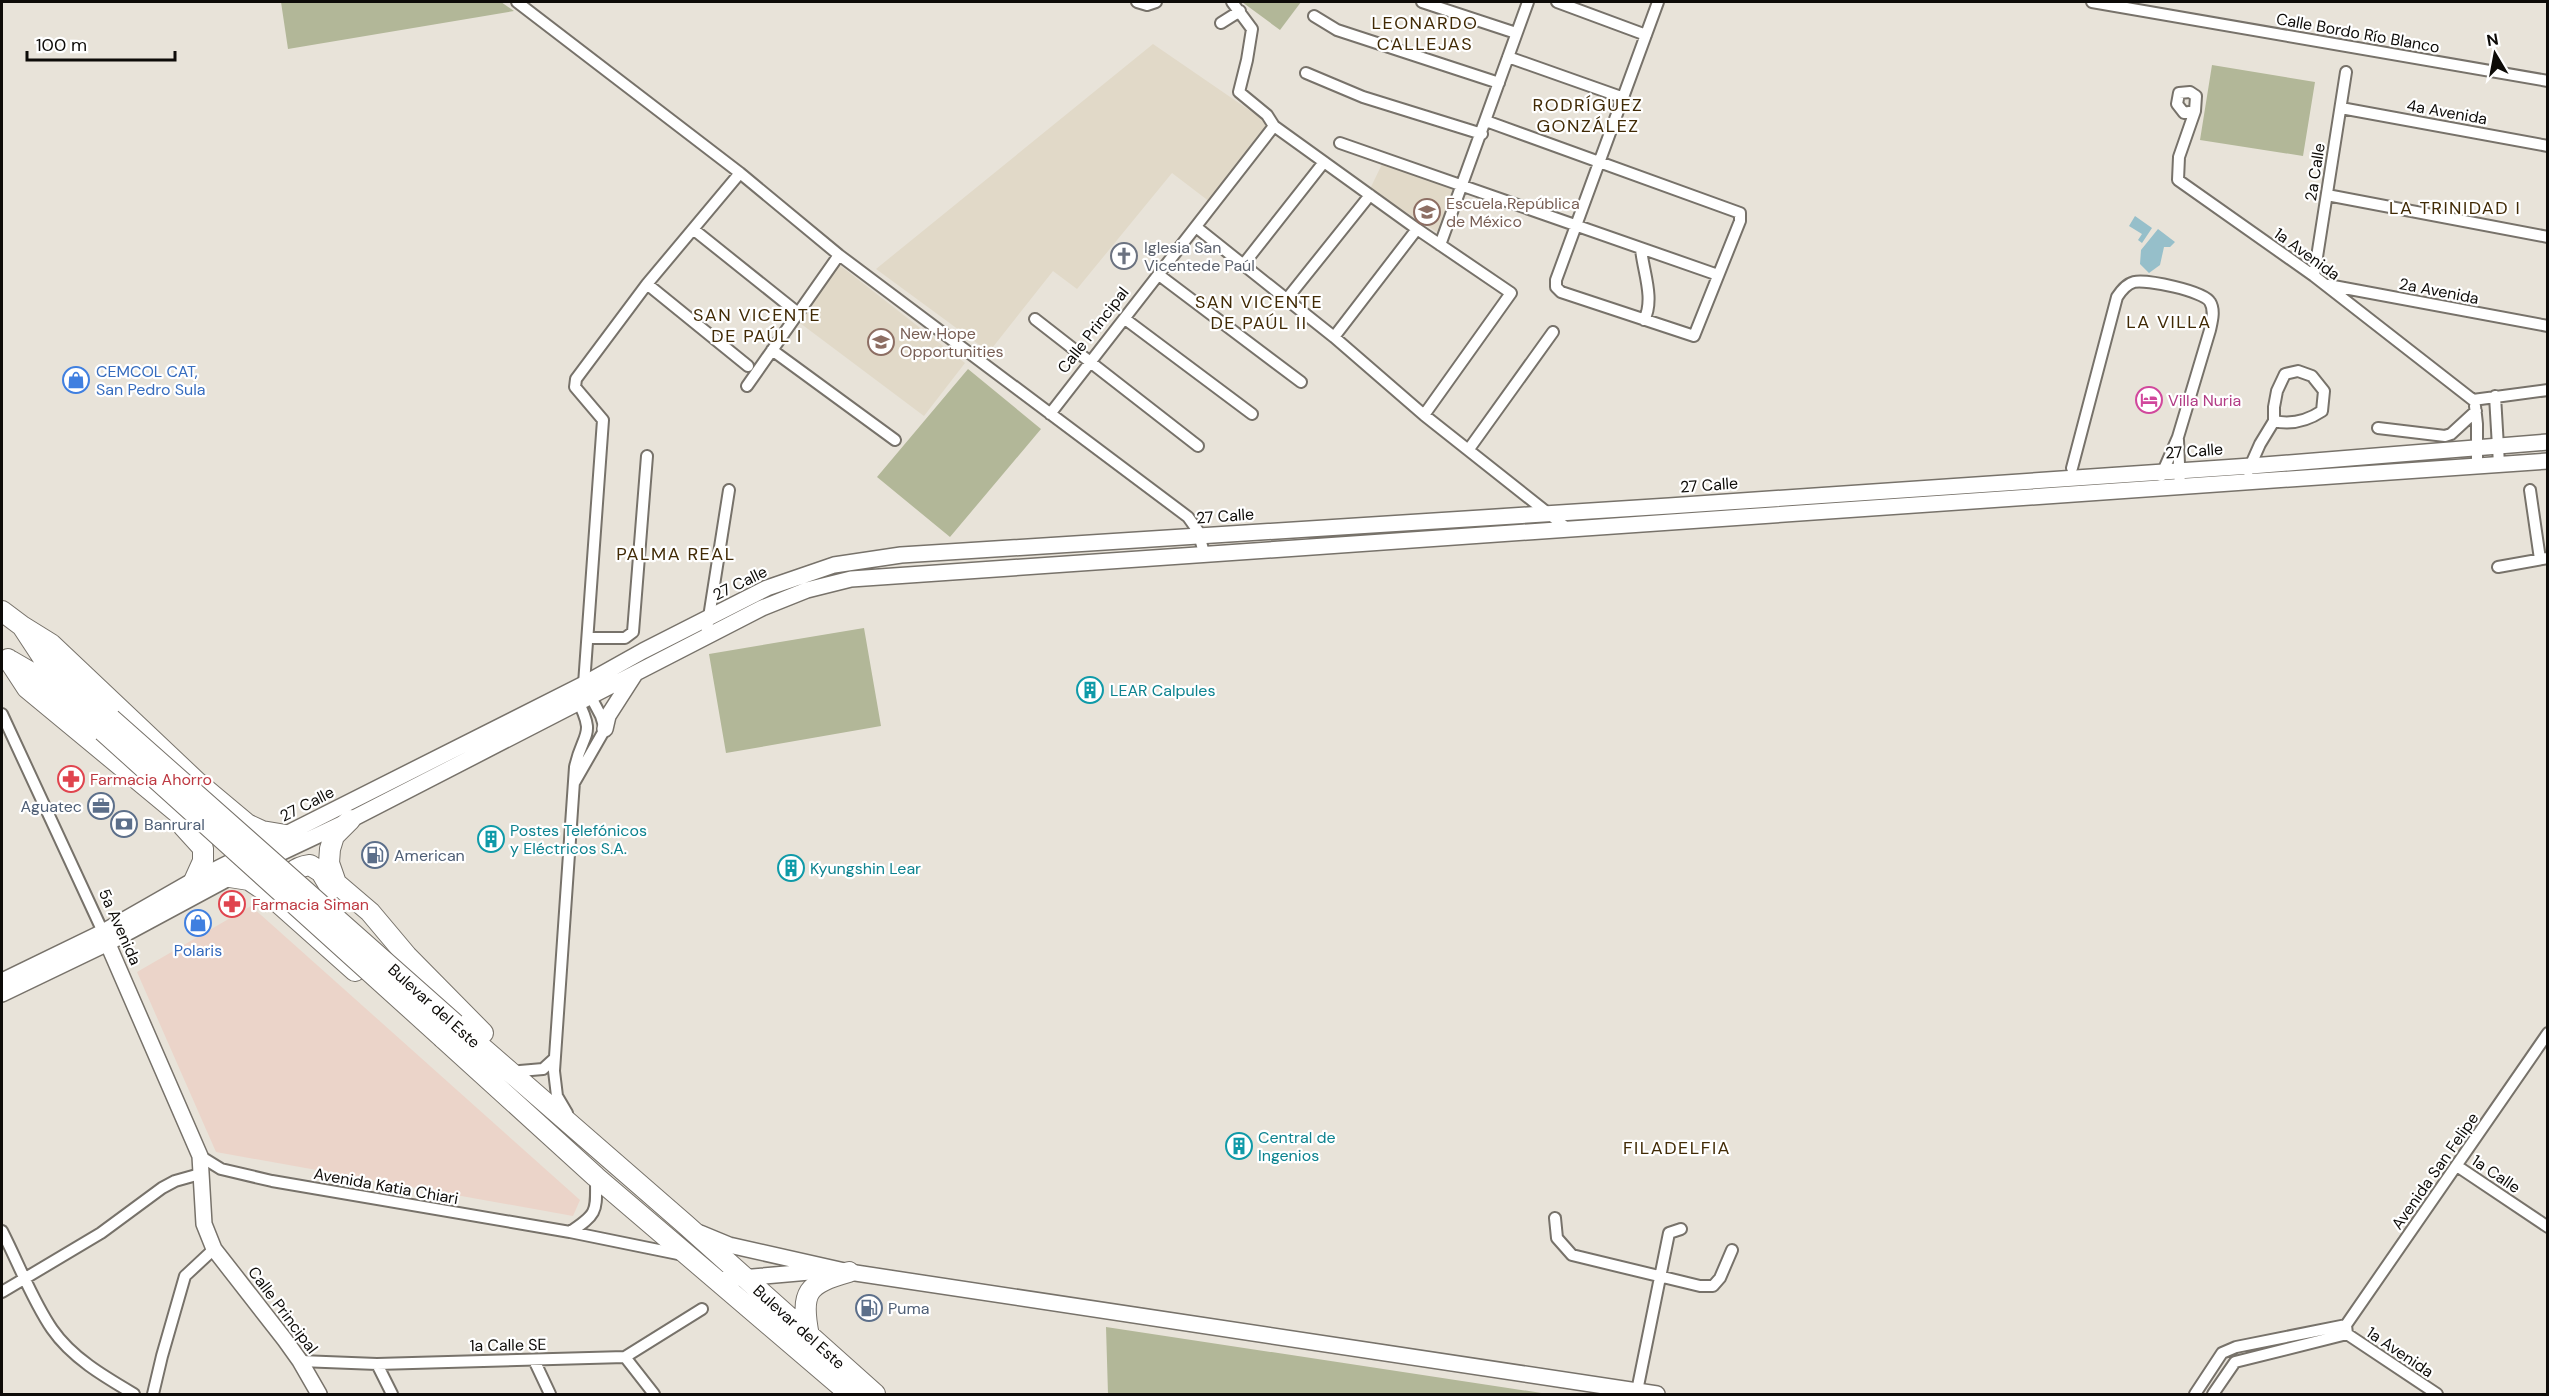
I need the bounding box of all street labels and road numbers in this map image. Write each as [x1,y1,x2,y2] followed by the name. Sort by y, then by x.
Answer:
[2275,8,2441,58] street label: Calle Bordo Río Blanco
[2405,95,2489,129] street label: 4a Avenida
[2300,141,2330,203] street label: 2a Calle
[2270,223,2344,285] street label: 1a Avenida
[2397,273,2481,309] street label: 2a Avenida
[1053,282,1133,378] street label: Calle Principal
[2164,438,2224,464] street label: 27 Calle
[1679,472,1739,498] street label: 27 Calle
[1195,503,1255,529] street label: 27 Calle
[709,561,771,605] street label: 27 Calle
[276,781,338,827] street label: 27 Calle
[94,886,146,968] street label: 5a Avenida
[384,959,484,1053] street label: Bulevar del Este
[2387,1108,2483,1234] street label: Avenida San Felipe
[2468,1150,2524,1198] street label: 1a Calle
[312,1163,460,1209] street label: Avenida Katia Chiari
[243,1262,323,1358] street label: Calle Principal
[749,1280,849,1374] street label: Bulevar del Este
[2362,1322,2438,1382] street label: 1a Avenida
[469,1334,547,1356] street label: 1a Calle SE

